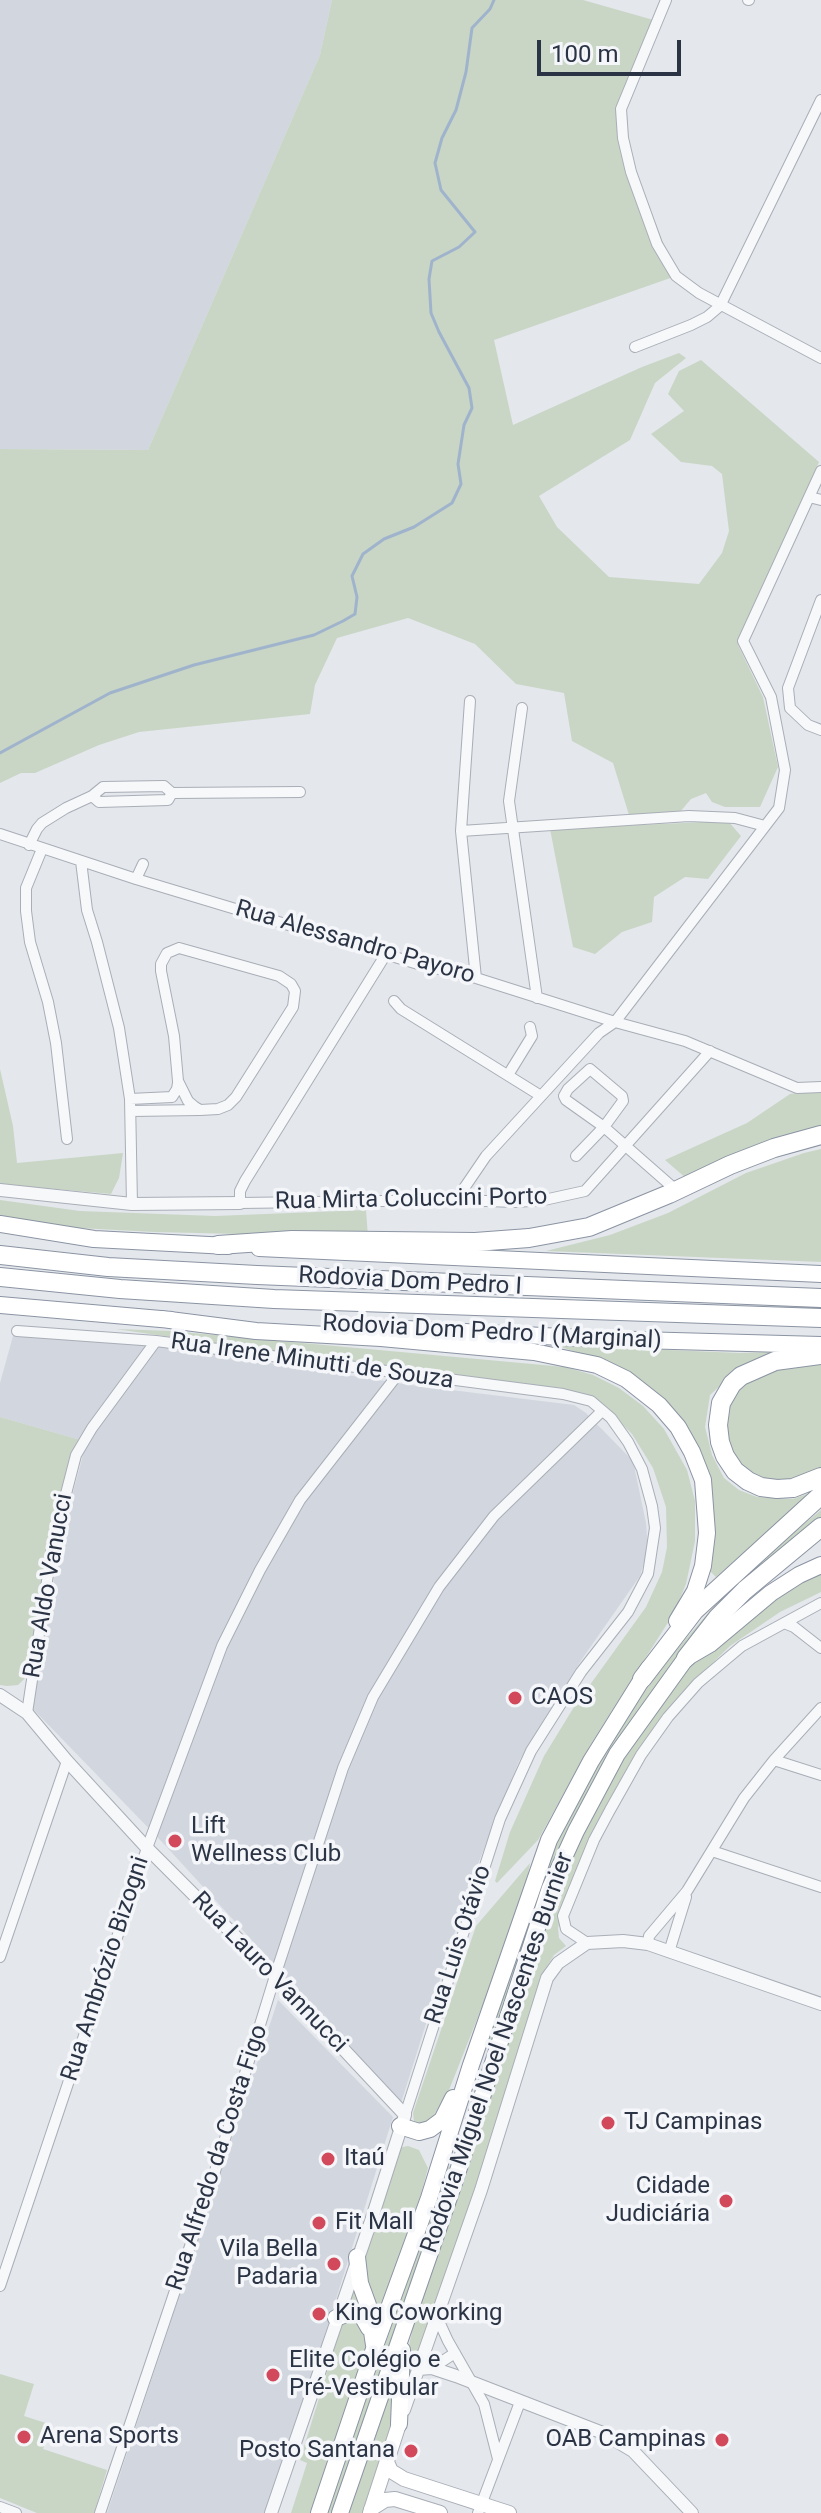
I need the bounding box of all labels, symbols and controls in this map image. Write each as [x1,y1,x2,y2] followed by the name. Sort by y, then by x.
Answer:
[541,24,685,74] scale bar
[551,40,618,68] text: 100 m
[232,895,478,991] street label: Rua Alessandro Payoro
[275,1183,547,1217] street label: Rua Mirta Coluccini Porto
[298,1262,522,1302] street label: Rodovia Dom Pedro I
[322,1310,662,1356] street label: Rodovia Dom Pedro I (Marginal)
[169,1328,455,1396] street label: Rua Irene Minutti de Souza
[19,1491,79,1681] street label: Rua Aldo Vanucci
[531,1684,593,1712] place label: CAOS
[506,1689,524,1707] marker: CAOS
[191,1813,341,1869] place label: Lift Wellness Club
[166,1832,184,1850] marker: Lift Wellness Club
[416,1849,580,2257] street label: Rodovia Miguel Noel Nascentes Burnier
[56,1853,156,2085] street label: Rua Ambrózio Bizogni
[420,1862,498,2028] street label: Rua Luis Otávio
[185,1887,353,2059] street label: Rua Lauro Vannucci
[161,2021,275,2295] street label: Rua Alfredo da Costa Figo
[624,2109,762,2137] place label: TJ Campinas
[599,2114,617,2132] marker: TJ Campinas
[344,2145,385,2173] place label: Itaú
[319,2150,337,2168] marker: Itaú
[606,2173,710,2229] place label: Cidade Judiciária
[717,2192,735,2210] marker: Cidade Judiciária
[335,2209,414,2237] place label: Fit Mall
[310,2214,328,2232] marker: Fit Mall
[220,2236,318,2292] place label: Vila Bella Padaria
[325,2255,343,2273] marker: Vila Bella Padaria
[335,2300,502,2328] place label: King Coworking
[310,2305,328,2323] marker: King Coworking
[289,2347,440,2403] place label: Elite Colégio e Pré-Vestibular
[264,2366,282,2384] marker: Elite Colégio e Pré-Vestibular
[40,2423,179,2451] place label: Arena Sports
[545,2426,706,2454] place label: OAB Campinas
[15,2428,33,2446] marker: Arena Sports
[713,2431,731,2449] marker: OAB Campinas
[239,2437,395,2465] place label: Posto Santana
[402,2442,420,2460] marker: Posto Santana

